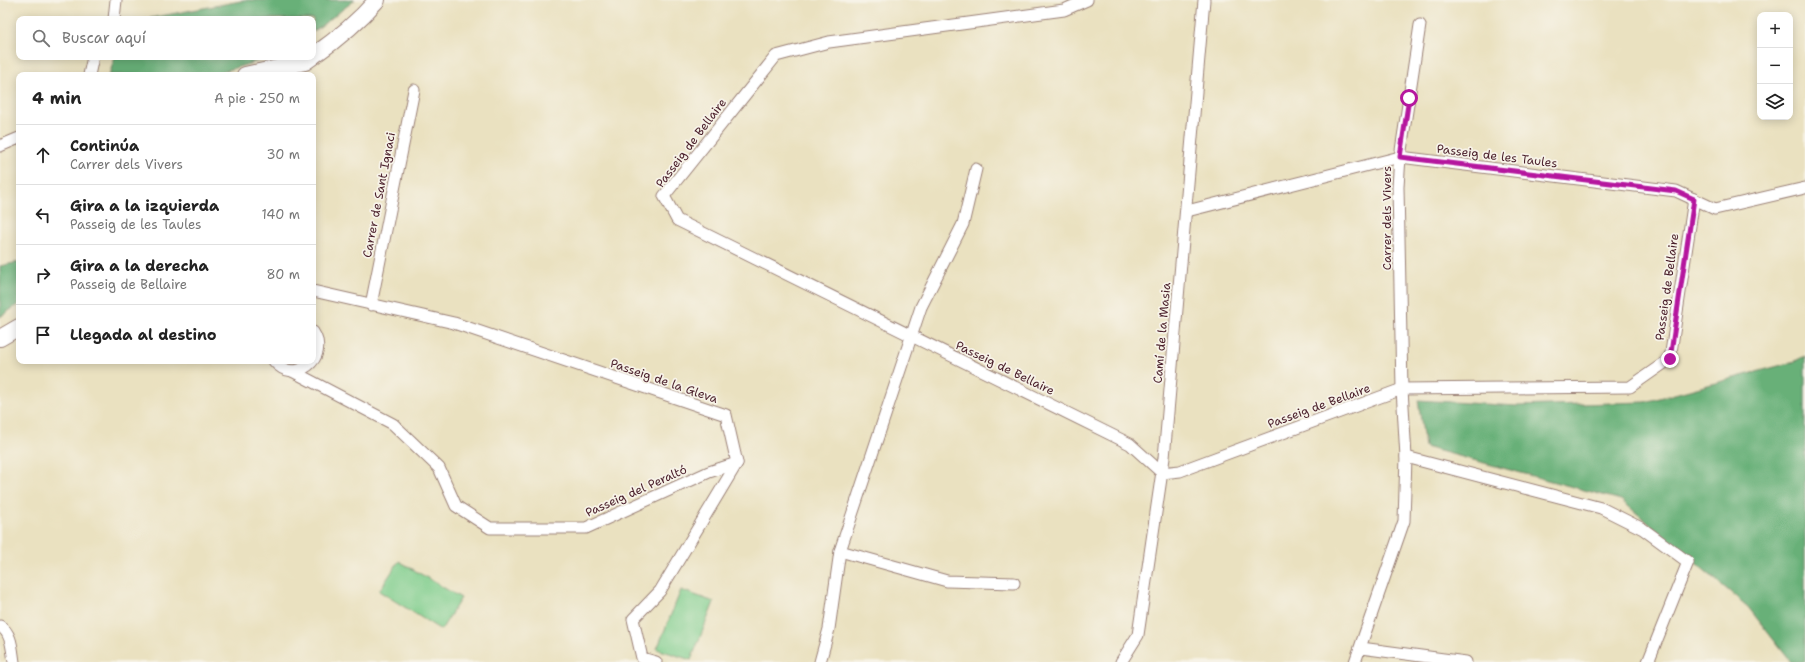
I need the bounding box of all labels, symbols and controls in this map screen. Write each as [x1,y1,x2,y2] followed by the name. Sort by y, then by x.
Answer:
[1757,12,1793,120] map controls
[1757,12,1793,48] button: +
[16,16,316,60] search box
[30,27,52,49] icon: search
[62,28,146,48] text: Buscar aquí
[1757,48,1793,84] button: −
[1757,84,1793,120] button: layers
[32,87,82,109] text: 4 min
[1400,89,1418,107] route start
[214,90,300,107] text: A pie · 250 m
[652,95,730,191] street label: Passeig de Bellaire
[359,131,399,259] street label: Carrer de Sant Ignaci
[70,136,139,156] text: Continúa
[1436,141,1558,171] street label: Passeig de les Taules
[32,144,54,166] icon: ahead
[266,146,300,163] text: 30 m
[70,156,183,173] text: Carrer dels Vivers
[1379,166,1395,270] street label: Carrer dels Vivers
[70,196,219,216] text: Gira a la izquierda
[32,204,54,226] icon: left
[261,206,300,223] text: 140 m
[70,216,202,233] text: Passeig de les Taules
[1652,232,1682,342] street label: Passeig de Bellaire
[70,256,209,276] text: Gira a la derecha
[32,264,54,286] icon: right
[266,266,300,283] text: 80 m
[70,276,187,293] text: Passeig de Bellaire
[1150,281,1174,384] street label: Camí de la Masia
[32,324,54,346] icon: arrive
[70,325,217,345] text: Llegada al destino
[953,337,1057,399] street label: Passeig de Bellaire
[1661,350,1679,368] route end
[608,355,720,407] street label: Passeig de la Gleva
[1265,380,1373,432] street label: Passeig de Bellaire
[583,461,689,521] street label: Passeig del Peraltó

